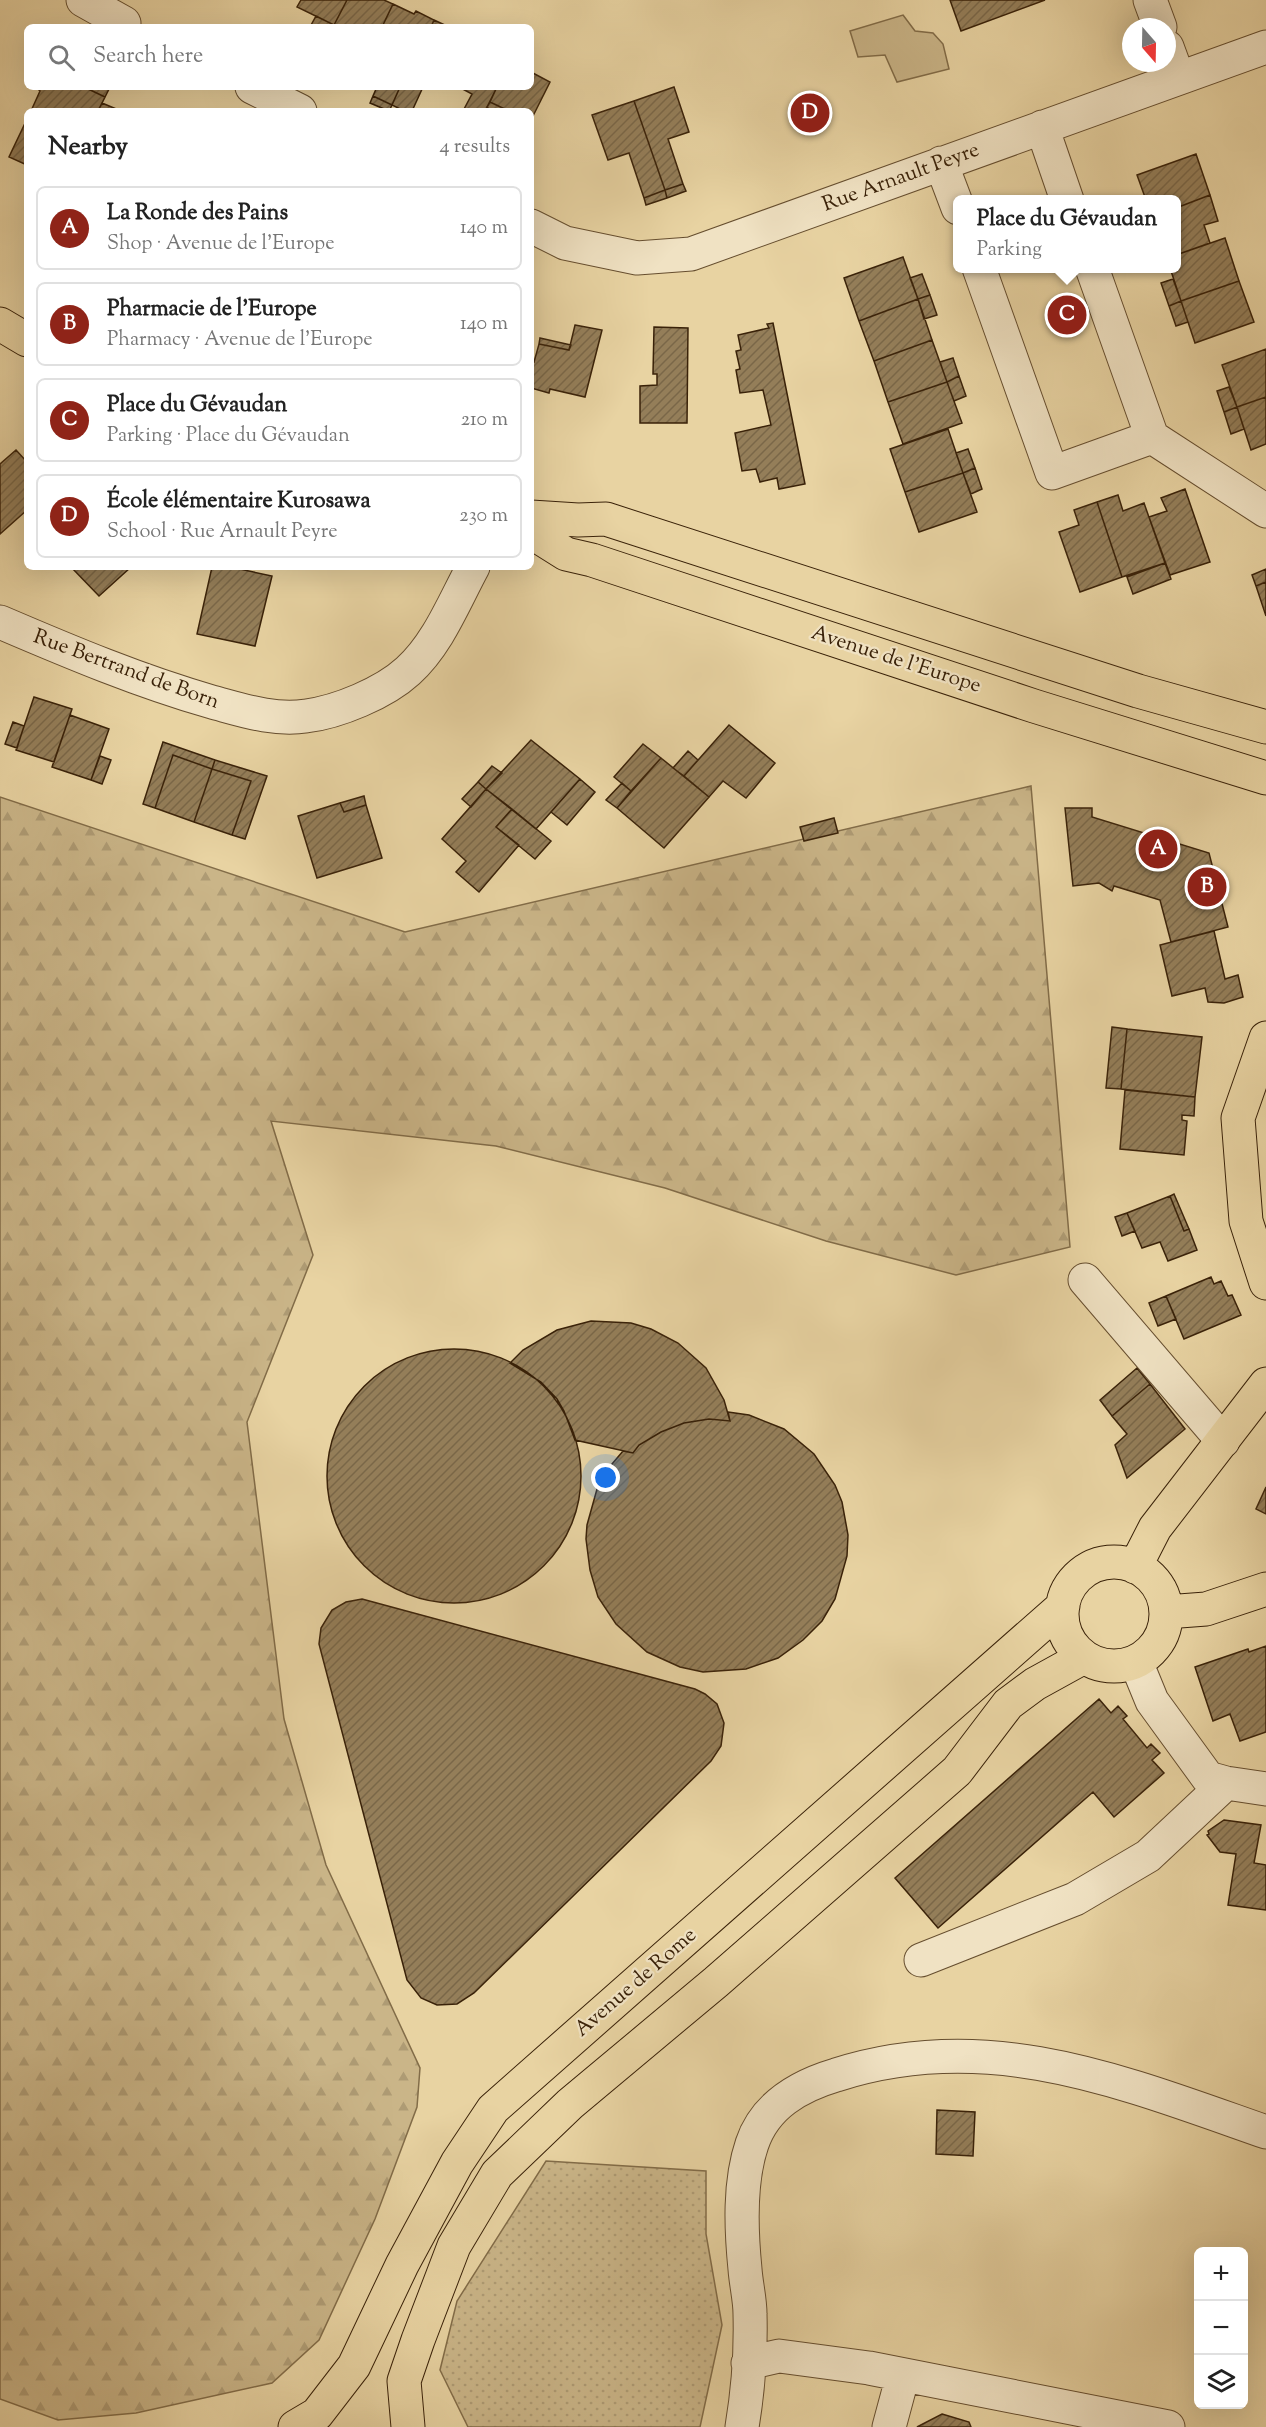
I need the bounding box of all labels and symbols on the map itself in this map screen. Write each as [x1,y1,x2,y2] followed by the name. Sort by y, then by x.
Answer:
[1122,18,1176,72] north arrow
[790,90,830,136] pin: D
[818,136,984,220] street label: Rue Arnault Peyre
[1048,292,1086,338] pin: C
[807,618,985,702] street label: Avenue de l'Europe
[29,622,223,718] street label: Rue Bertrand de Born
[1138,826,1178,872] pin: A
[1188,864,1226,910] pin: B
[591,1463,620,1492] your location
[568,1921,704,2045] street label: Avenue de Rome

